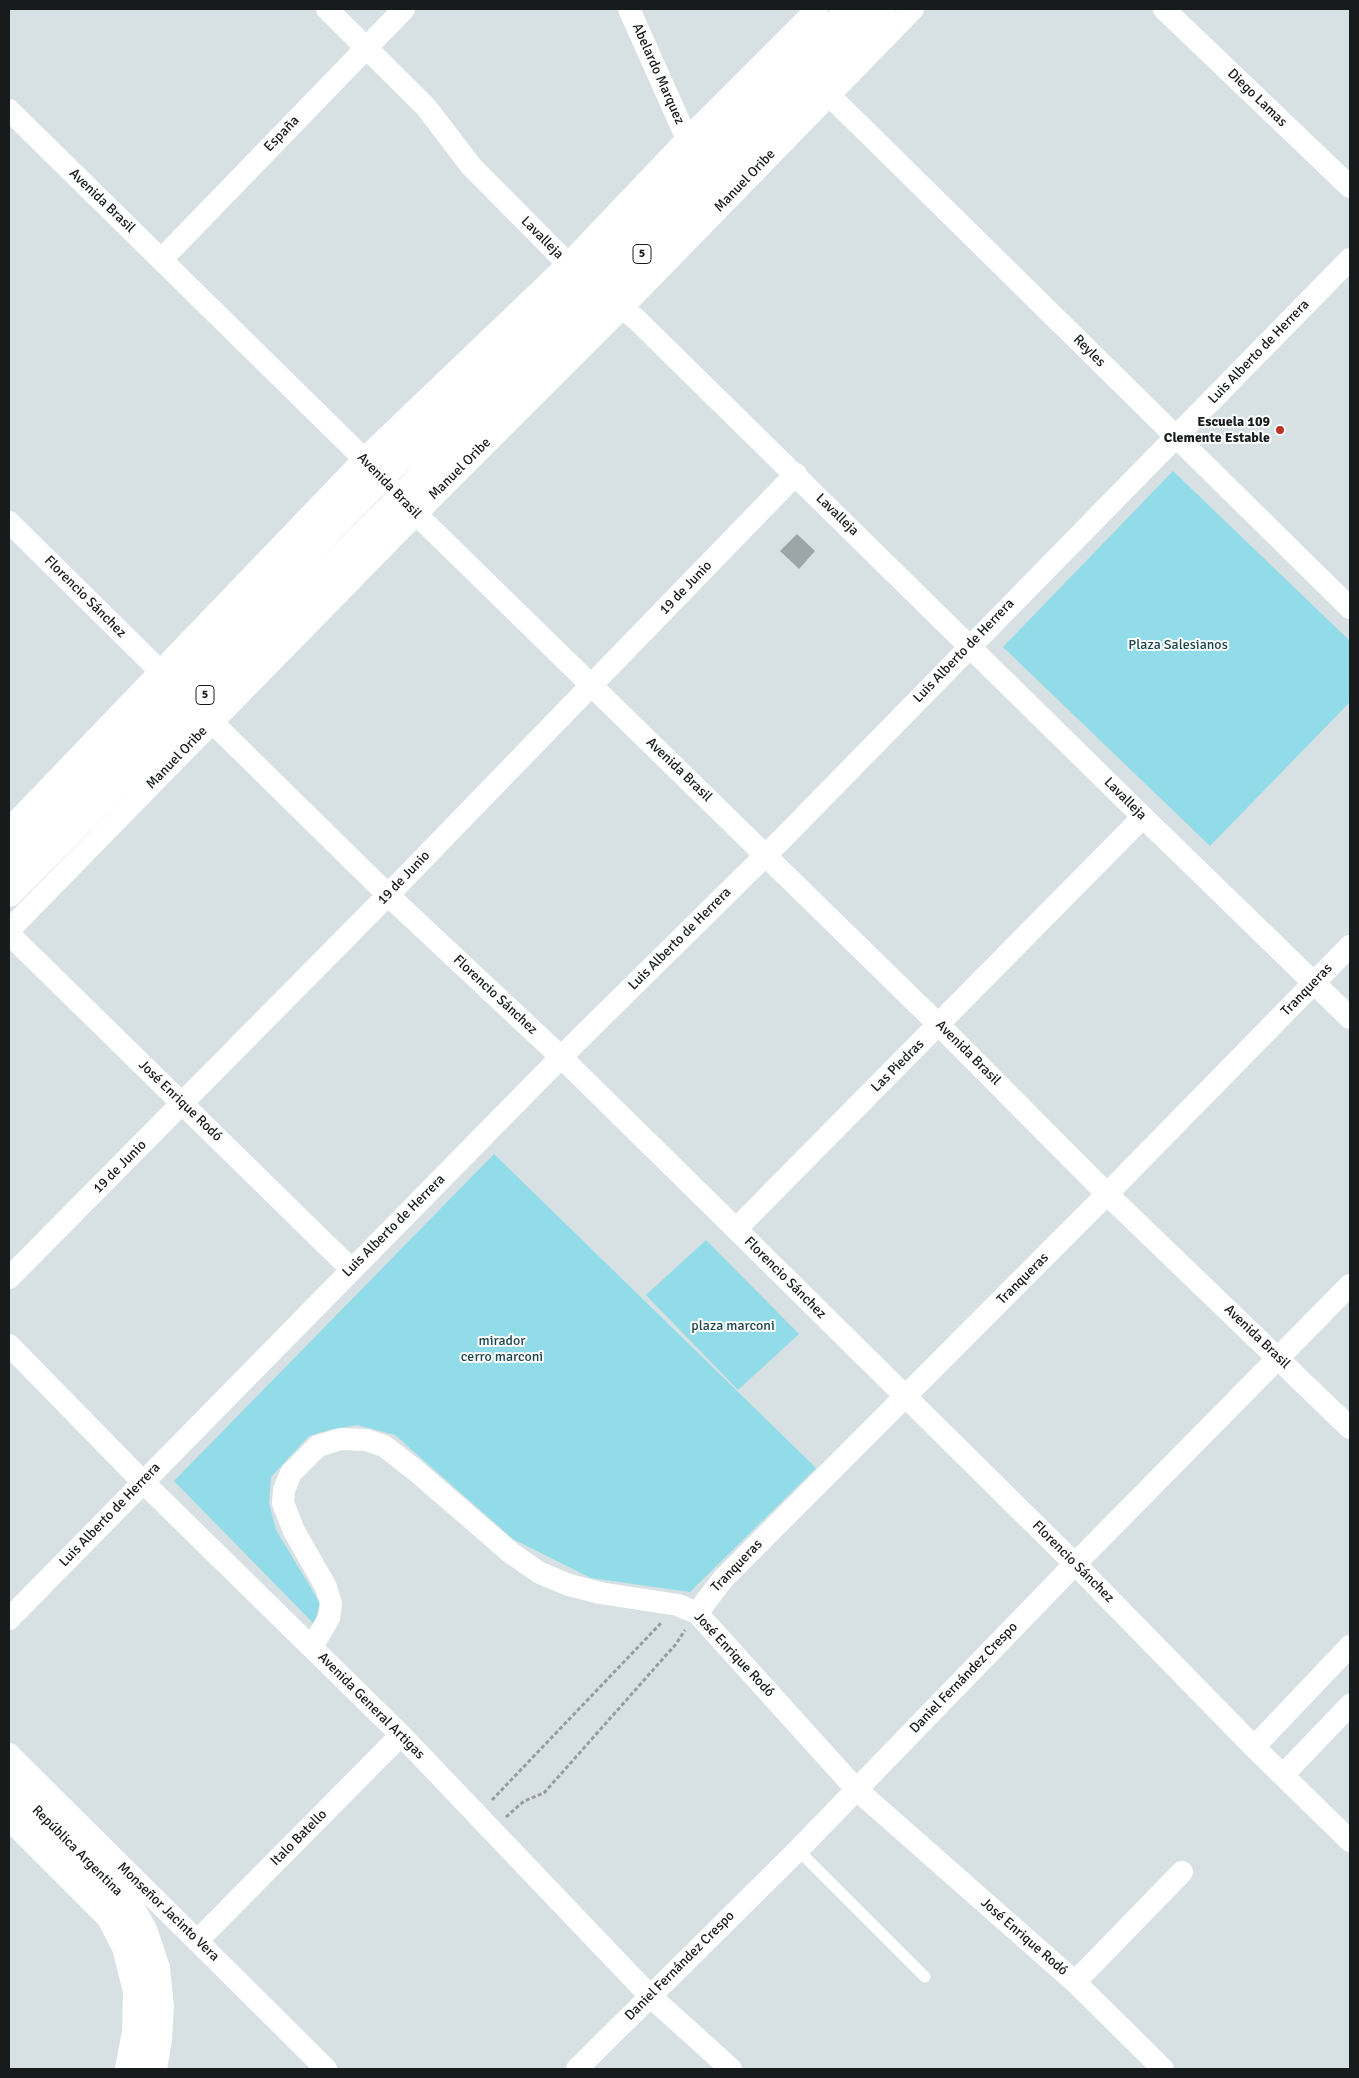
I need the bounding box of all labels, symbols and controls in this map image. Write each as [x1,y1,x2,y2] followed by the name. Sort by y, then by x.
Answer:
[628,21,688,127] street label: Abelardo Marquez
[1224,65,1290,131] street label: Diego Lamas
[261,113,303,155] street label: España
[711,146,779,216] street label: Manuel Oribe
[66,165,138,237] street label: Avenida Brasil
[517,213,567,263] street label: Lavalleja
[633,244,651,264] road number: 5
[1205,296,1313,408] street label: Luis Alberto de Herrera
[1069,331,1109,371] street label: Reyles
[1164,414,1270,447] place label: Escuela 109 Clemente Estable
[1274,424,1286,436] marker: Escuela 109 Clemente Estable
[426,435,494,503] street label: Manuel Oribe
[353,450,425,522] street label: Avenida Brasil
[812,490,862,540] street label: Lavalleja
[41,553,129,641] street label: Florencio Sánchez
[656,558,716,618] street label: 19 de Junio
[910,595,1018,707] street label: Luis Alberto de Herrera
[1128,637,1228,653] park label: Plaza Salesianos
[196,686,214,704] road number: 5
[143,723,211,793] street label: Manuel Oribe
[643,734,715,806] street label: Avenida Brasil
[1100,774,1150,824] street label: Lavalleja
[374,848,434,908] street label: 19 de Junio
[625,884,735,994] street label: Luis Alberto de Herrera
[449,952,541,1038] street label: Florencio Sánchez
[1278,960,1336,1020] street label: Tranqueras
[932,1017,1004,1089] street label: Avenida Brasil
[868,1036,928,1096] street label: Las Piedras
[135,1057,225,1145] street label: José Enrique Rodó
[90,1137,150,1197] street label: 19 de Junio
[339,1171,449,1281] street label: Luis Alberto de Herrera
[741,1234,829,1322] street label: Florencio Sánchez
[994,1250,1052,1308] street label: Tranqueras
[1221,1301,1293,1373] street label: Avenida Brasil
[691,1318,775,1334] park label: plaza marconi
[461,1333,543,1365] park label: mirador cerro marconi
[56,1459,164,1571] street label: Luis Alberto de Herrera
[1029,1518,1117,1606] street label: Florencio Sánchez
[708,1536,766,1596] street label: Tranqueras
[690,1609,778,1701] street label: José Enrique Rodó
[907,1619,1021,1737] street label: Daniel Fernández Crespo
[314,1649,428,1763] street label: Avenida General Artigas
[28,1802,126,1900] street label: República Argentina
[267,1806,331,1870] street label: Italo Batello
[114,1859,222,1965] street label: Monseñor Jacinto Vera
[977,1895,1071,1979] street label: José Enrique Rodó
[622,1908,738,2024] street label: Daniel Fernández Crespo

